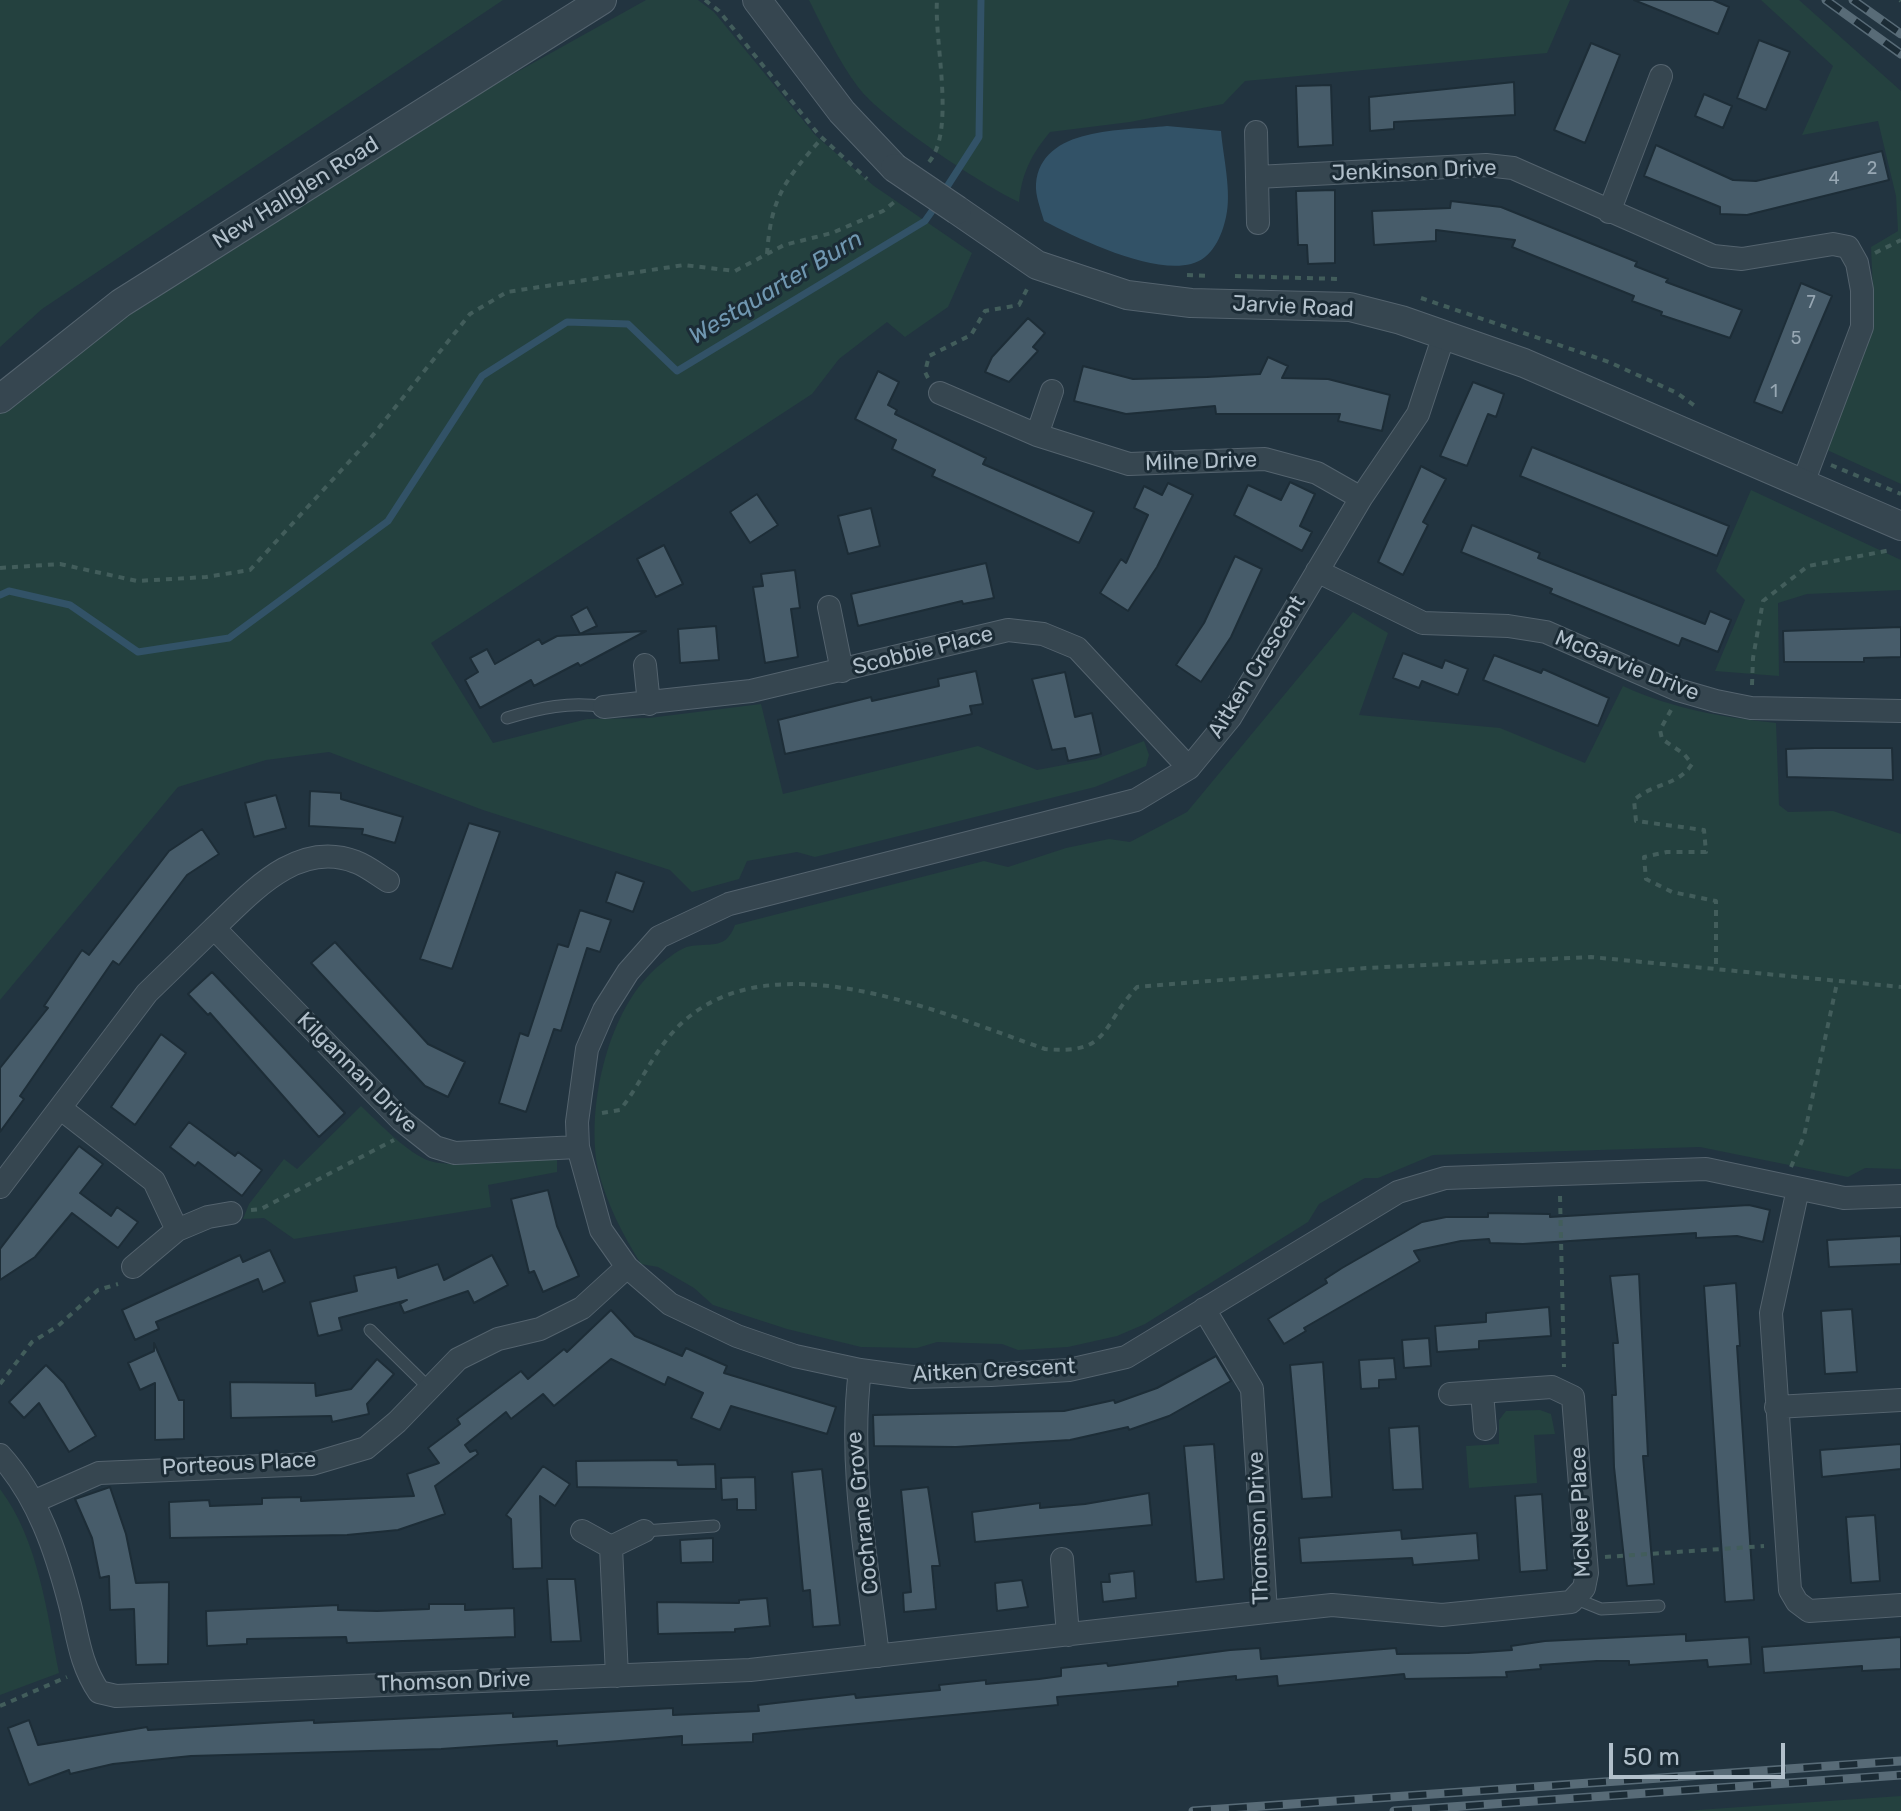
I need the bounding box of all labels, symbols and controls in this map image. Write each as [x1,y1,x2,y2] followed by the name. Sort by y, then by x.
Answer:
[208,131,384,255] street label: New Hallglen Road
[1331,155,1497,187] street label: Jenkinson Drive
[1867,158,1877,180] house number: 2
[1828,168,1840,190] house number: 4
[684,225,868,351] water label: Westquarter Burn
[1232,291,1354,323] street label: Jarvie Road
[1806,292,1816,314] house number: 7
[1791,328,1801,350] house number: 5
[1770,381,1778,403] house number: 1
[1145,447,1257,477] street label: Milne Drive
[1203,591,1311,743] street label: Aitken Crescent
[850,621,996,681] street label: Scobbie Place
[1551,625,1703,707] street label: McGarvie Drive
[291,1007,423,1139] street label: Kilgannan Drive
[912,1354,1076,1388] street label: Aitken Crescent
[841,1430,885,1596] street label: Cochrane Grove
[1566,1446,1596,1578] street label: McNee Place
[161,1447,317,1481] street label: Porteous Place
[1243,1451,1275,1605] street label: Thomson Drive
[377,1666,531,1698] street label: Thomson Drive
[1613,1727,1789,1777] scale bar
[1623,1743,1680,1771] text: 50 m

